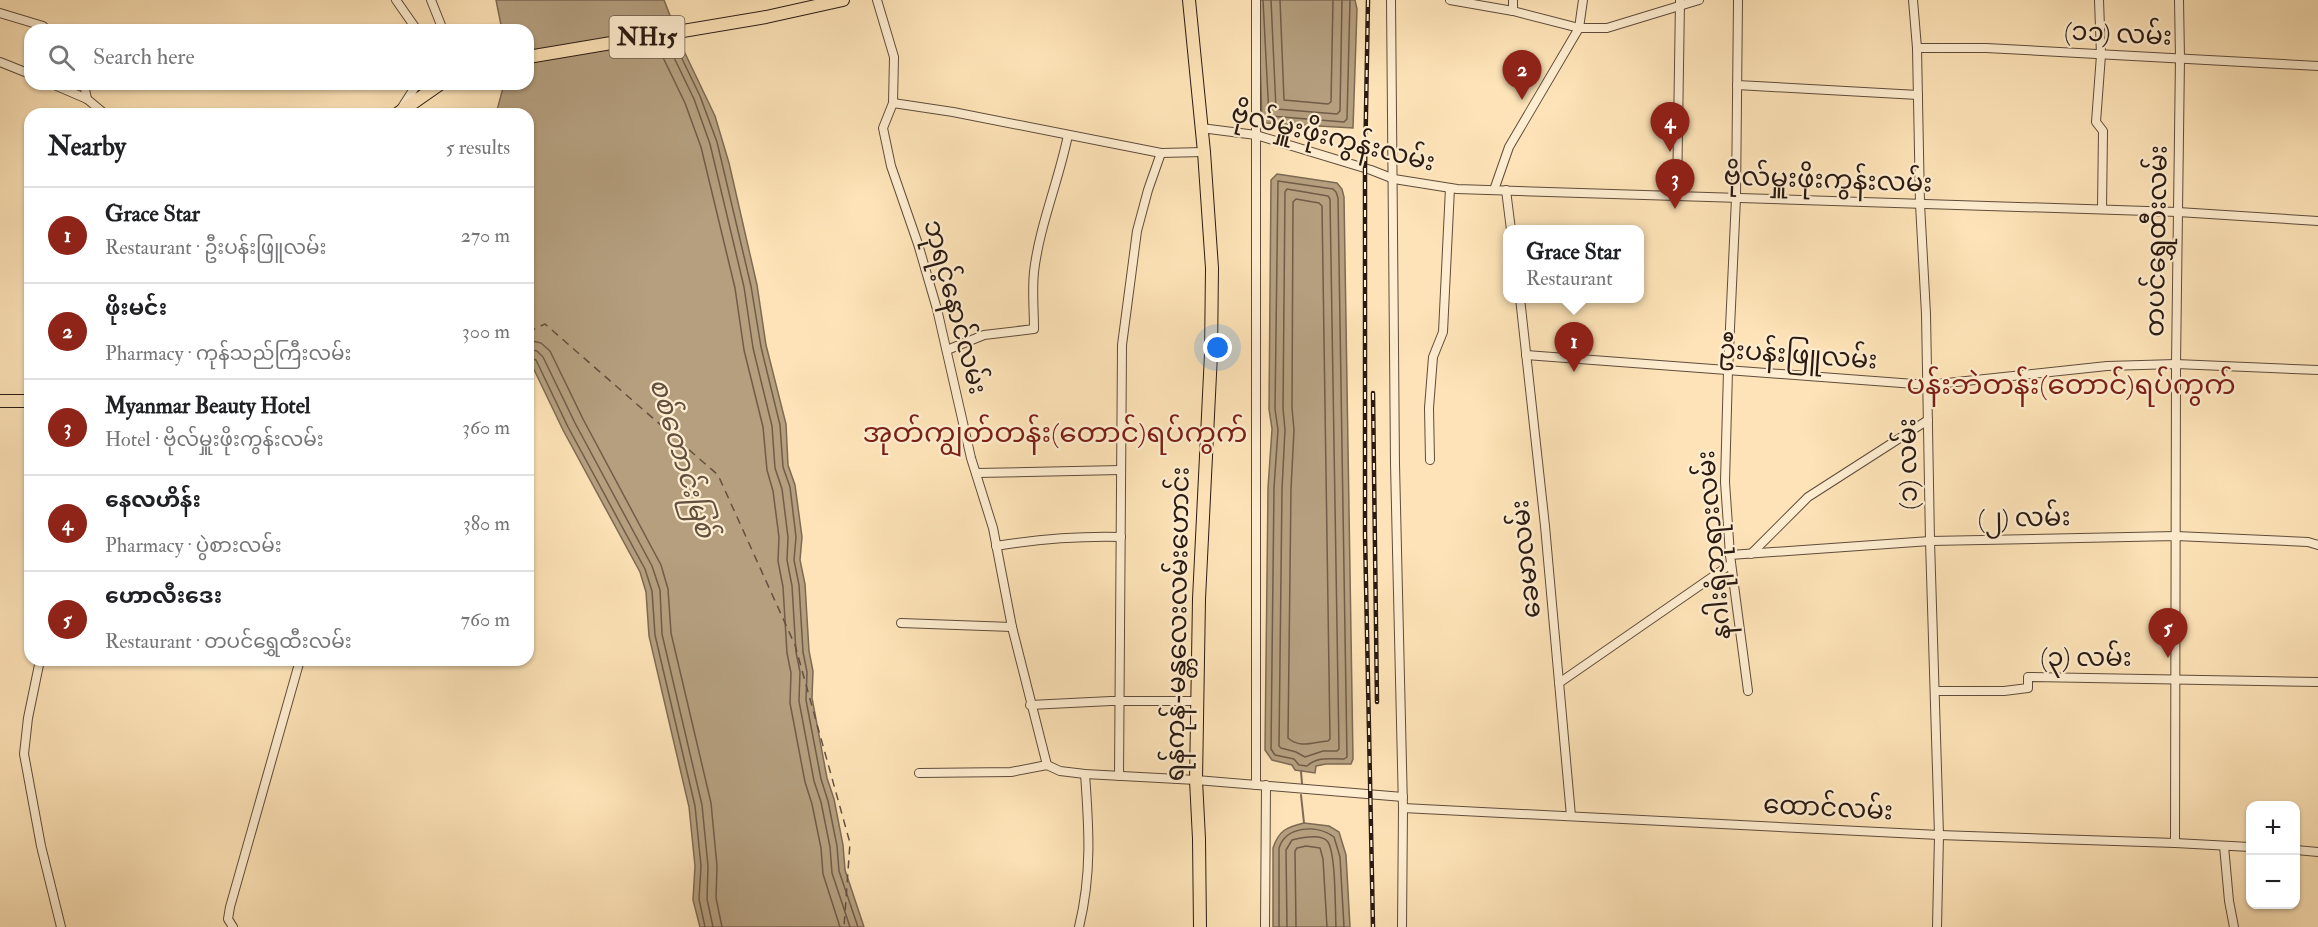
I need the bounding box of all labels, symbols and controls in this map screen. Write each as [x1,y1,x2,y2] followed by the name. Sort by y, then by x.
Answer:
[2063,13,2173,53] street label: (၁၁) လမ်း
[610,16,684,58] road number: NH15
[24,24,534,90] search box
[45,41,78,74] icon: search
[93,43,195,71] text: Search here
[1502,51,1541,100] pin: 2
[1227,95,1439,183] street label: ဗိုလ်မှူးဖိုးကွန်းလမ်း
[1650,102,1690,152] pin: 4
[48,131,126,163] text: Nearby
[446,135,510,160] text: 5 results
[2137,145,2179,337] street label: တပင်ရွှေထီးလမ်း
[1723,158,1933,204] street label: ဗိုလ်မှူးဖိုးကွန်းလမ်း
[1656,160,1694,209] pin: 3
[105,200,200,228] text: Grace Star
[912,216,996,399] street label: ဘုရင့်နောင်လမ်း
[64,223,71,248] text: 1
[461,223,510,248] text: 270 m
[1503,225,1644,303] popup
[105,235,326,260] text: Restaurant · ဦးပန်းဖြူလမ်း
[1526,238,1621,266] text: Grace Star
[1526,266,1613,291] text: Restaurant
[105,294,167,322] text: ဖိုးမင်း
[62,319,73,344] text: 2
[462,319,510,344] text: 300 m
[1554,322,1594,372] pin: 1
[1717,332,1879,380] street label: ဦးပန်းဖြူလမ်း
[1203,333,1232,362] your location
[105,341,351,366] text: Pharmacy · ကုန်သည်ကြီးလမ်း
[1906,366,2236,407] district label: ပန်းဘဲတန်း(တောင်)ရပ်ကွက်
[637,373,725,545] water label: စစ်တောင်းမြစ်
[105,392,311,420] text: Myanmar Beauty Hotel
[863,414,1247,457] district label: အုတ်ကျွတ်တန်း(တောင်)ရပ်ကွက်
[64,415,71,440] text: 3
[462,415,510,440] text: 360 m
[1889,418,1925,510] street label: (၁) လမ်း
[105,427,324,452] text: Hotel · ဗိုလ်မှူးဖိုးကွန်းလမ်း
[1688,449,1742,641] street label: နဂါးရုံဘုရားလမ်း
[1157,466,1201,782] street label: ရန်ကုန်-မန္တလေးလမ်းဟောင်း
[105,486,201,514] text: နေလဟိန်း
[1502,498,1548,620] street label: ခေမာလမ်း
[1977,499,2071,539] street label: (၂) လမ်း
[62,511,73,536] text: 4
[463,511,510,536] text: 380 m
[105,533,282,558] text: Pharmacy · ပွဲစားလမ်း
[105,582,222,610] text: ဟောလီးဒေး
[63,607,72,632] text: 5
[461,607,510,632] text: 760 m
[2148,608,2188,658] pin: 5
[105,629,352,654] text: Restaurant · တပင်ရွှေထီးလမ်း
[2040,640,2132,678] street label: (၃) လမ်း
[1762,787,1894,827] street label: ထောင်လမ်း
[2246,801,2300,909] map controls
[2246,801,2300,855] button: +
[2246,855,2300,909] button: −

